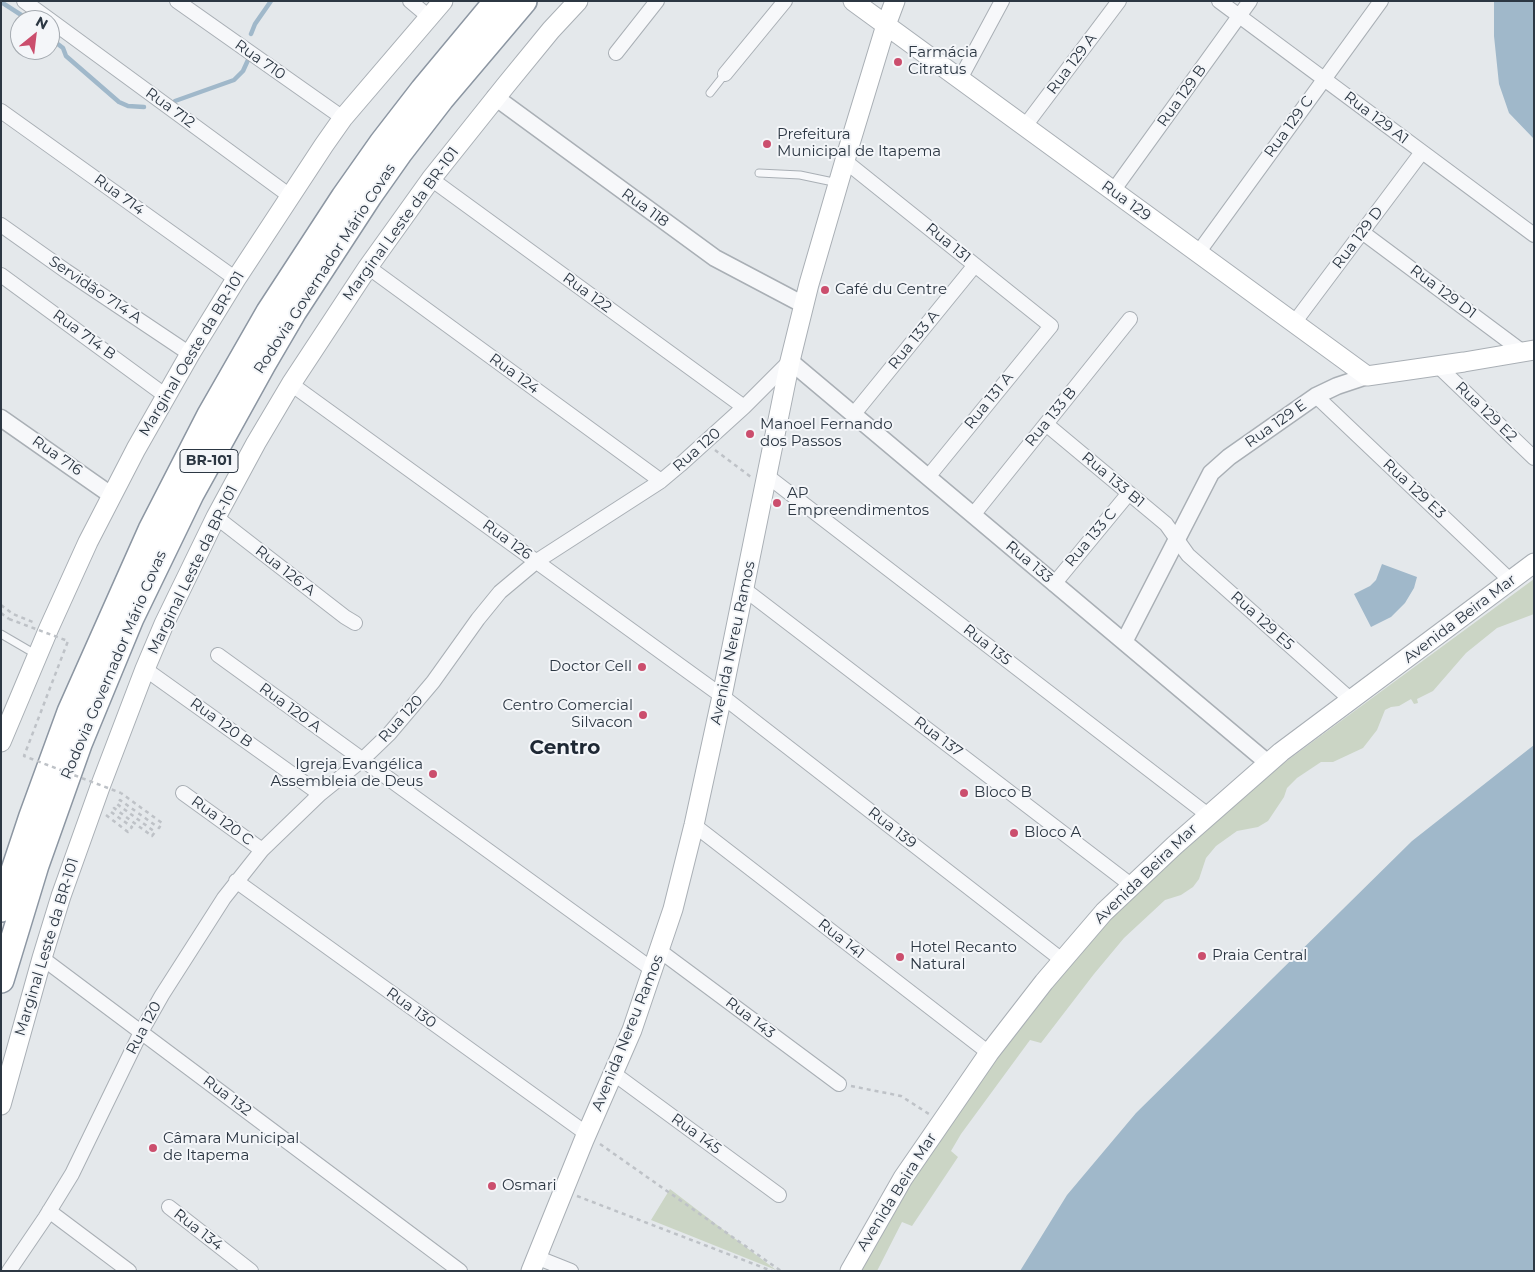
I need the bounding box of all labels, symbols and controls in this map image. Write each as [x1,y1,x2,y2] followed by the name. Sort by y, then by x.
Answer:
[10,10,60,60] north arrow
[32,12,51,33] text: N
[1043,30,1101,98] street label: Rua 129 A
[231,36,289,84] street label: Rua 710
[908,44,978,79] place label: Farmácia Citratus
[892,56,904,68] marker: Farmácia Citratus
[1154,62,1210,130] street label: Rua 129 B
[142,84,198,132] street label: Rua 712
[1340,88,1412,148] street label: Rua 129 A1
[1261,93,1317,161] street label: Rua 129 C
[777,126,941,161] place label: Prefeitura Municipal de Itapema
[761,138,773,150] marker: Prefeitura Municipal de Itapema
[339,144,463,304] street label: Marginal Leste da BR-101
[250,161,400,377] street label: Rodovia Governador Mário Covas
[90,171,148,219] street label: Rua 714
[1098,177,1154,225] street label: Rua 129
[618,185,672,231] street label: Rua 118
[1329,203,1387,273] street label: Rua 129 D
[922,219,974,267] street label: Rua 131
[45,252,145,328] street label: Servidão 714 A
[1406,261,1480,323] street label: Rua 129 D1
[136,268,248,440] street label: Marginal Oeste da BR-101
[559,269,615,317] street label: Rua 122
[835,281,947,299] place label: Café du Centre
[819,284,831,296] marker: Café du Centre
[49,306,119,364] street label: Rua 714 B
[885,307,943,373] street label: Rua 133 A
[486,350,542,398] street label: Rua 124
[961,369,1017,433] street label: Rua 131 A
[1451,378,1521,446] street label: Rua 129 E2
[1022,384,1080,450] street label: Rua 133 B
[1242,396,1310,452] street label: Rua 129 E
[760,416,893,451] place label: Manoel Fernando dos Passos
[669,424,725,476] street label: Rua 120
[744,428,756,440] marker: Manoel Fernando dos Passos
[28,432,86,480] street label: Rua 716
[1078,448,1148,512] street label: Rua 133 B1
[180,450,238,472] road number: BR-101
[1379,455,1449,523] street label: Rua 129 E3
[144,483,242,657] street label: Marginal Leste da BR-101
[787,485,929,520] place label: AP Empreendimentos
[771,497,783,509] marker: AP Empreendimentos
[1061,505,1121,571] street label: Rua 133 C
[479,516,535,564] street label: Rua 126
[1002,537,1056,587] street label: Rua 133
[251,542,319,600] street label: Rua 126 A
[58,548,170,782] street label: Rodovia Governador Mário Covas
[707,560,759,726] street label: Avenida Nereu Ramos
[1400,571,1520,667] street label: Avenida Beira Mar
[1227,588,1297,654] street label: Rua 129 E5
[959,621,1015,669] street label: Rua 135
[549,658,632,676] place label: Doctor Cell
[636,661,648,673] marker: Doctor Cell
[255,679,325,737] street label: Rua 120 A
[375,692,427,746] street label: Rua 120
[186,694,256,752] street label: Rua 120 B
[503,697,633,732] place label: Centro Comercial Silvacon
[637,709,649,721] marker: Centro Comercial Silvacon
[910,713,966,761] street label: Rua 137
[530,736,600,760] district label: Centro
[271,756,423,791] place label: Igreja Evangélica Assembleia de Deus
[427,768,439,780] marker: Igreja Evangélica Assembleia de Deus
[974,784,1032,802] place label: Bloco B
[958,787,970,799] marker: Bloco B
[188,793,256,849] street label: Rua 120 C
[864,803,920,853] street label: Rua 139
[1091,820,1201,928] street label: Avenida Beira Mar
[1024,824,1081,842] place label: Bloco A
[1008,827,1020,839] marker: Bloco A
[11,856,83,1038] street label: Marginal Leste da BR-101
[814,915,868,963] street label: Rua 141
[910,939,1017,974] place label: Hotel Recanto Natural
[1212,947,1307,965] place label: Praia Central
[1196,950,1208,962] marker: Praia Central
[894,951,906,963] marker: Hotel Recanto Natural
[588,952,668,1114] street label: Avenida Nereu Ramos
[382,984,440,1032] street label: Rua 130
[722,994,778,1042] street label: Rua 143
[123,998,165,1058] street label: Rua 120
[199,1072,255,1120] street label: Rua 132
[667,1110,725,1158] street label: Rua 145
[853,1129,941,1255] street label: Avenida Beira Mar
[163,1130,299,1165] place label: Câmara Municipal de Itapema
[147,1142,159,1154] marker: Câmara Municipal de Itapema
[502,1177,557,1195] place label: Osmari
[486,1180,498,1192] marker: Osmari
[170,1205,226,1255] street label: Rua 134

